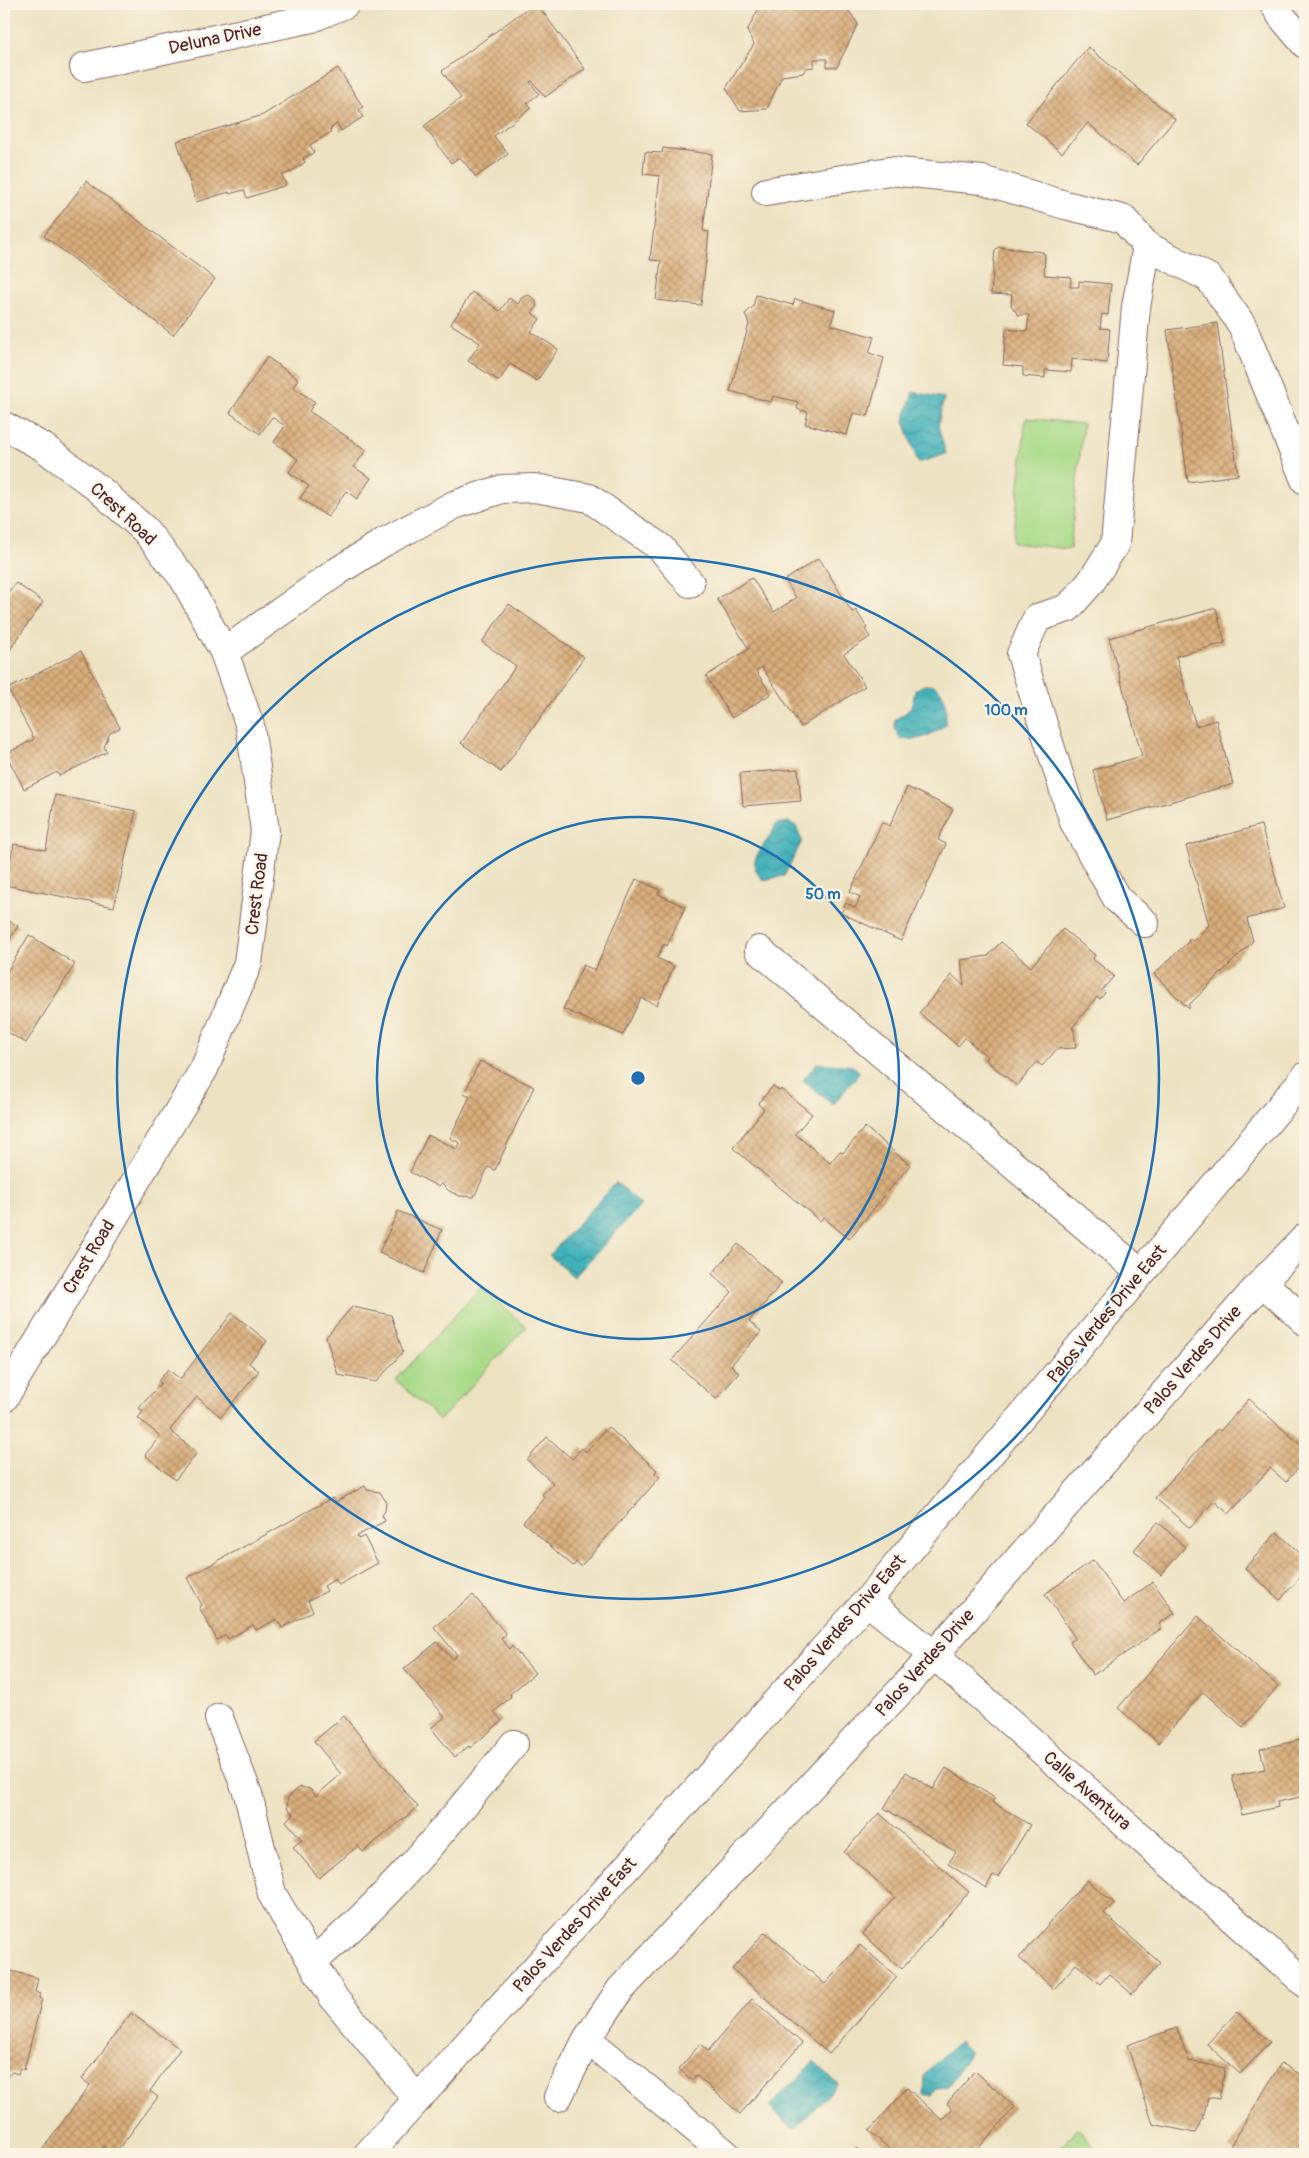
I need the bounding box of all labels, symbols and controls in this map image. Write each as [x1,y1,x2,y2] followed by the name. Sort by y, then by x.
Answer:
[166,18,264,60] street label: Deluna Drive
[85,477,161,551] street label: Crest Road
[985,701,1027,720] text: 100 m
[241,852,273,936] street label: Crest Road
[806,885,840,904] text: 50 m
[629,1069,647,1087] centre of rings
[58,1216,120,1298] street label: Crest Road
[1042,1239,1172,1388] street label: Palos Verdes Drive East
[1139,1300,1247,1419] street label: Palos Verdes Drive
[779,1549,911,1696] street label: Palos Verdes Drive East
[870,1604,980,1722] street label: Palos Verdes Drive
[1038,1747,1136,1835] street label: Calle Aventura
[508,1852,642,1997] street label: Palos Verdes Drive East

